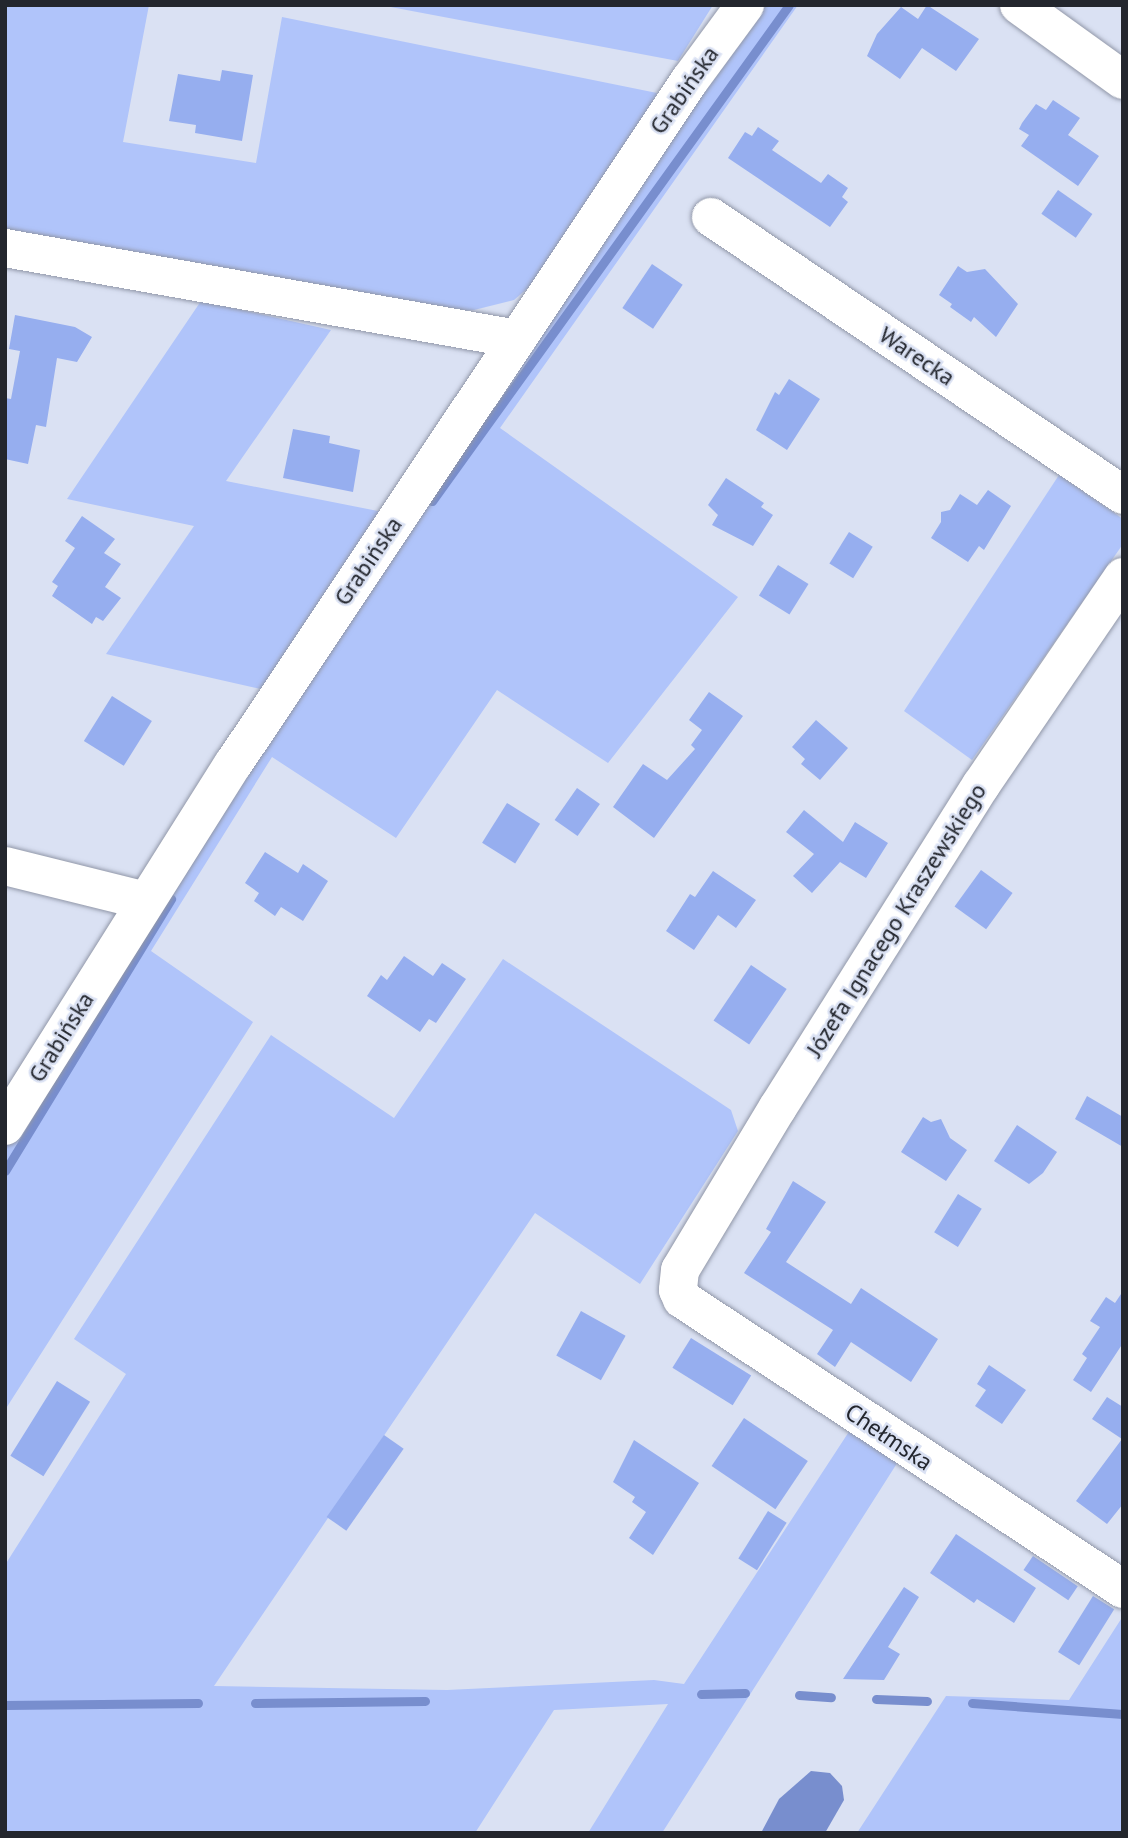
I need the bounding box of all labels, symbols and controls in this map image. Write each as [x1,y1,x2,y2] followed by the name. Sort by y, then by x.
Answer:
[643,40,725,140] street label: Grabińska
[874,320,960,392] street label: Warecka
[328,511,408,611] street label: Grabińska
[800,778,992,1062] street label: Józefa Ignacego Kraszewskiego
[22,987,100,1087] street label: Grabińska
[840,1397,938,1477] street label: Chełmska

